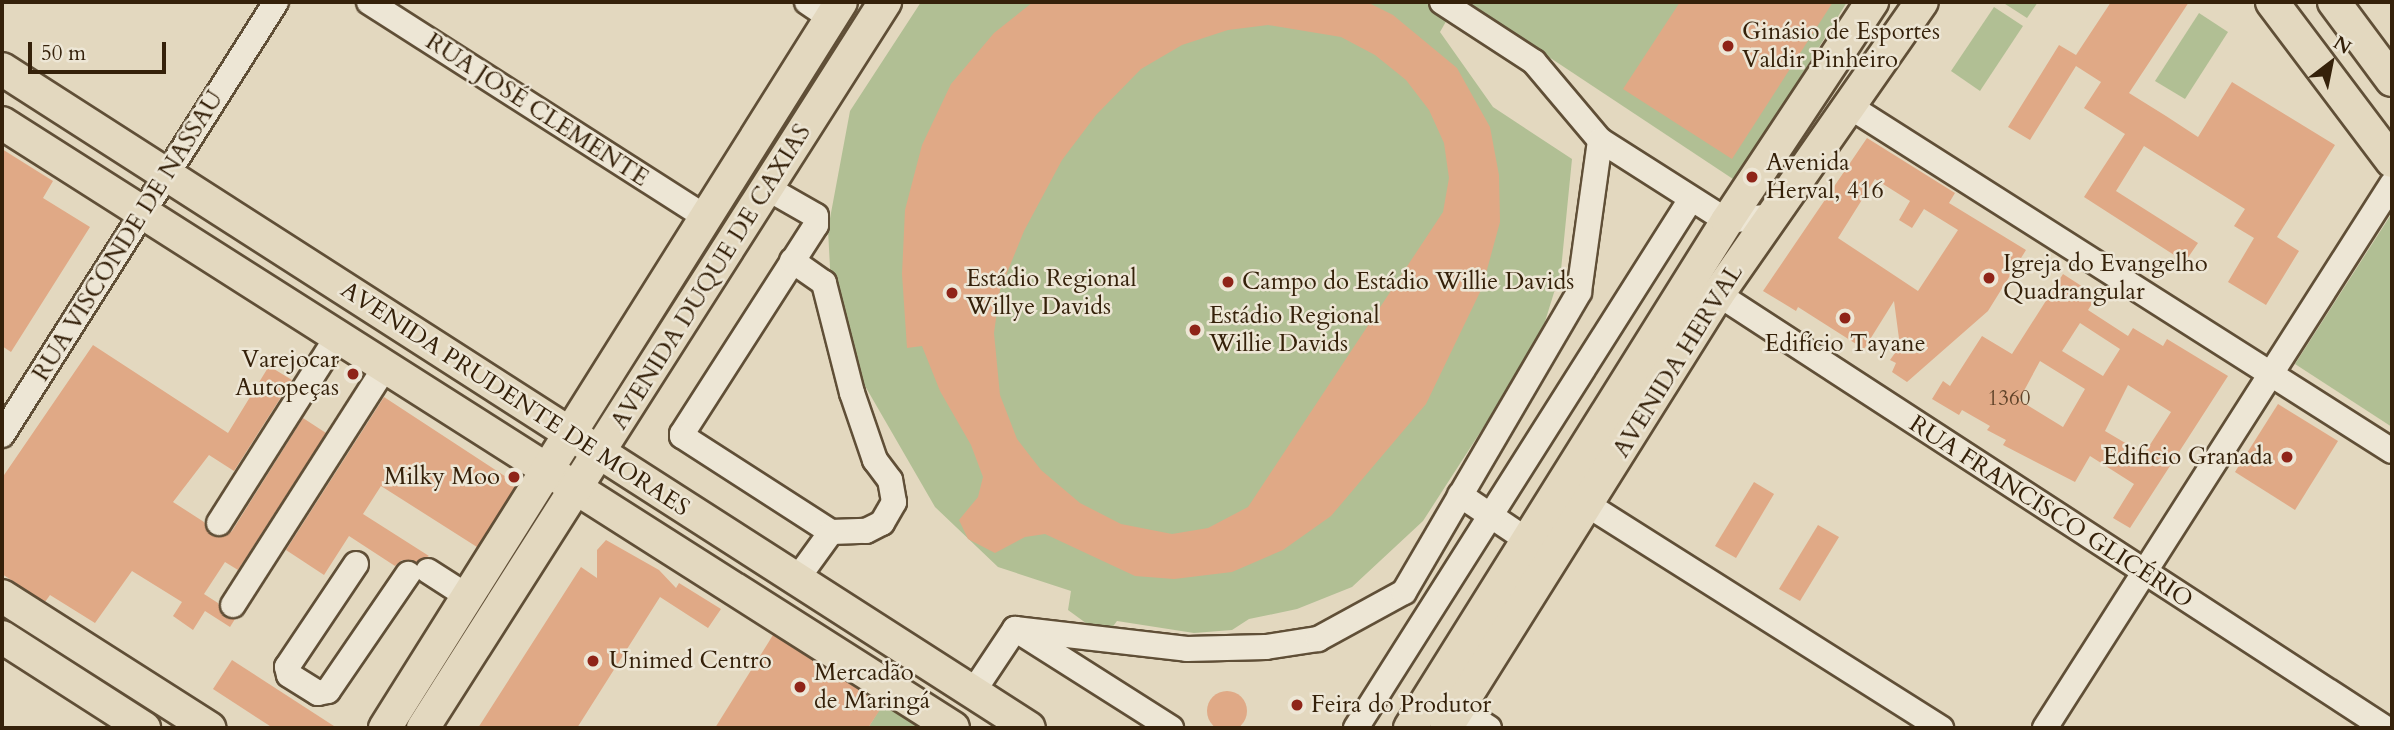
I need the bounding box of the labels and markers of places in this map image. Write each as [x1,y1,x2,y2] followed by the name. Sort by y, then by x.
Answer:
[1742,18,1940,74] place label: Ginásio de Esportes Valdir Pinheiro
[1720,38,1736,54] marker: Ginásio de Esportes Valdir Pinheiro
[1766,149,1884,205] place label: Avenida Herval, 416
[1744,169,1760,185] marker: Avenida Herval, 416
[2003,250,2208,306] place label: Igreja do Evangelho Quadrangular
[966,265,1137,321] place label: Estádio Regional Willye Davids
[1242,268,1574,296] place label: Campo do Estádio Willie Davids
[1981,270,1997,286] marker: Igreja do Evangelho Quadrangular
[1220,274,1236,290] marker: Campo do Estádio Willie Davids
[944,285,960,301] marker: Estádio Regional Willye Davids
[1209,302,1380,358] place label: Estádio Regional Willie Davids
[1837,310,1853,326] marker: Edifício Tayane
[1187,322,1203,338] marker: Estádio Regional Willie Davids
[1764,330,1926,358] place label: Edifício Tayane
[235,346,339,402] place label: Varejocar Autopeças
[345,366,361,382] marker: Varejocar Autopeças
[2103,443,2273,471] place label: Edificio Granada
[2279,449,2295,465] marker: Edificio Granada
[384,463,500,491] place label: Milky Moo
[506,469,522,485] marker: Milky Moo
[609,647,772,675] place label: Unimed Centro
[583,651,603,671] marker: Unimed Centro
[814,659,930,715] place label: Mercadão de Maringá
[792,679,808,695] marker: Mercadão de Maringá
[1311,691,1491,719] place label: Feira do Produtor
[1289,697,1305,713] marker: Feira do Produtor

